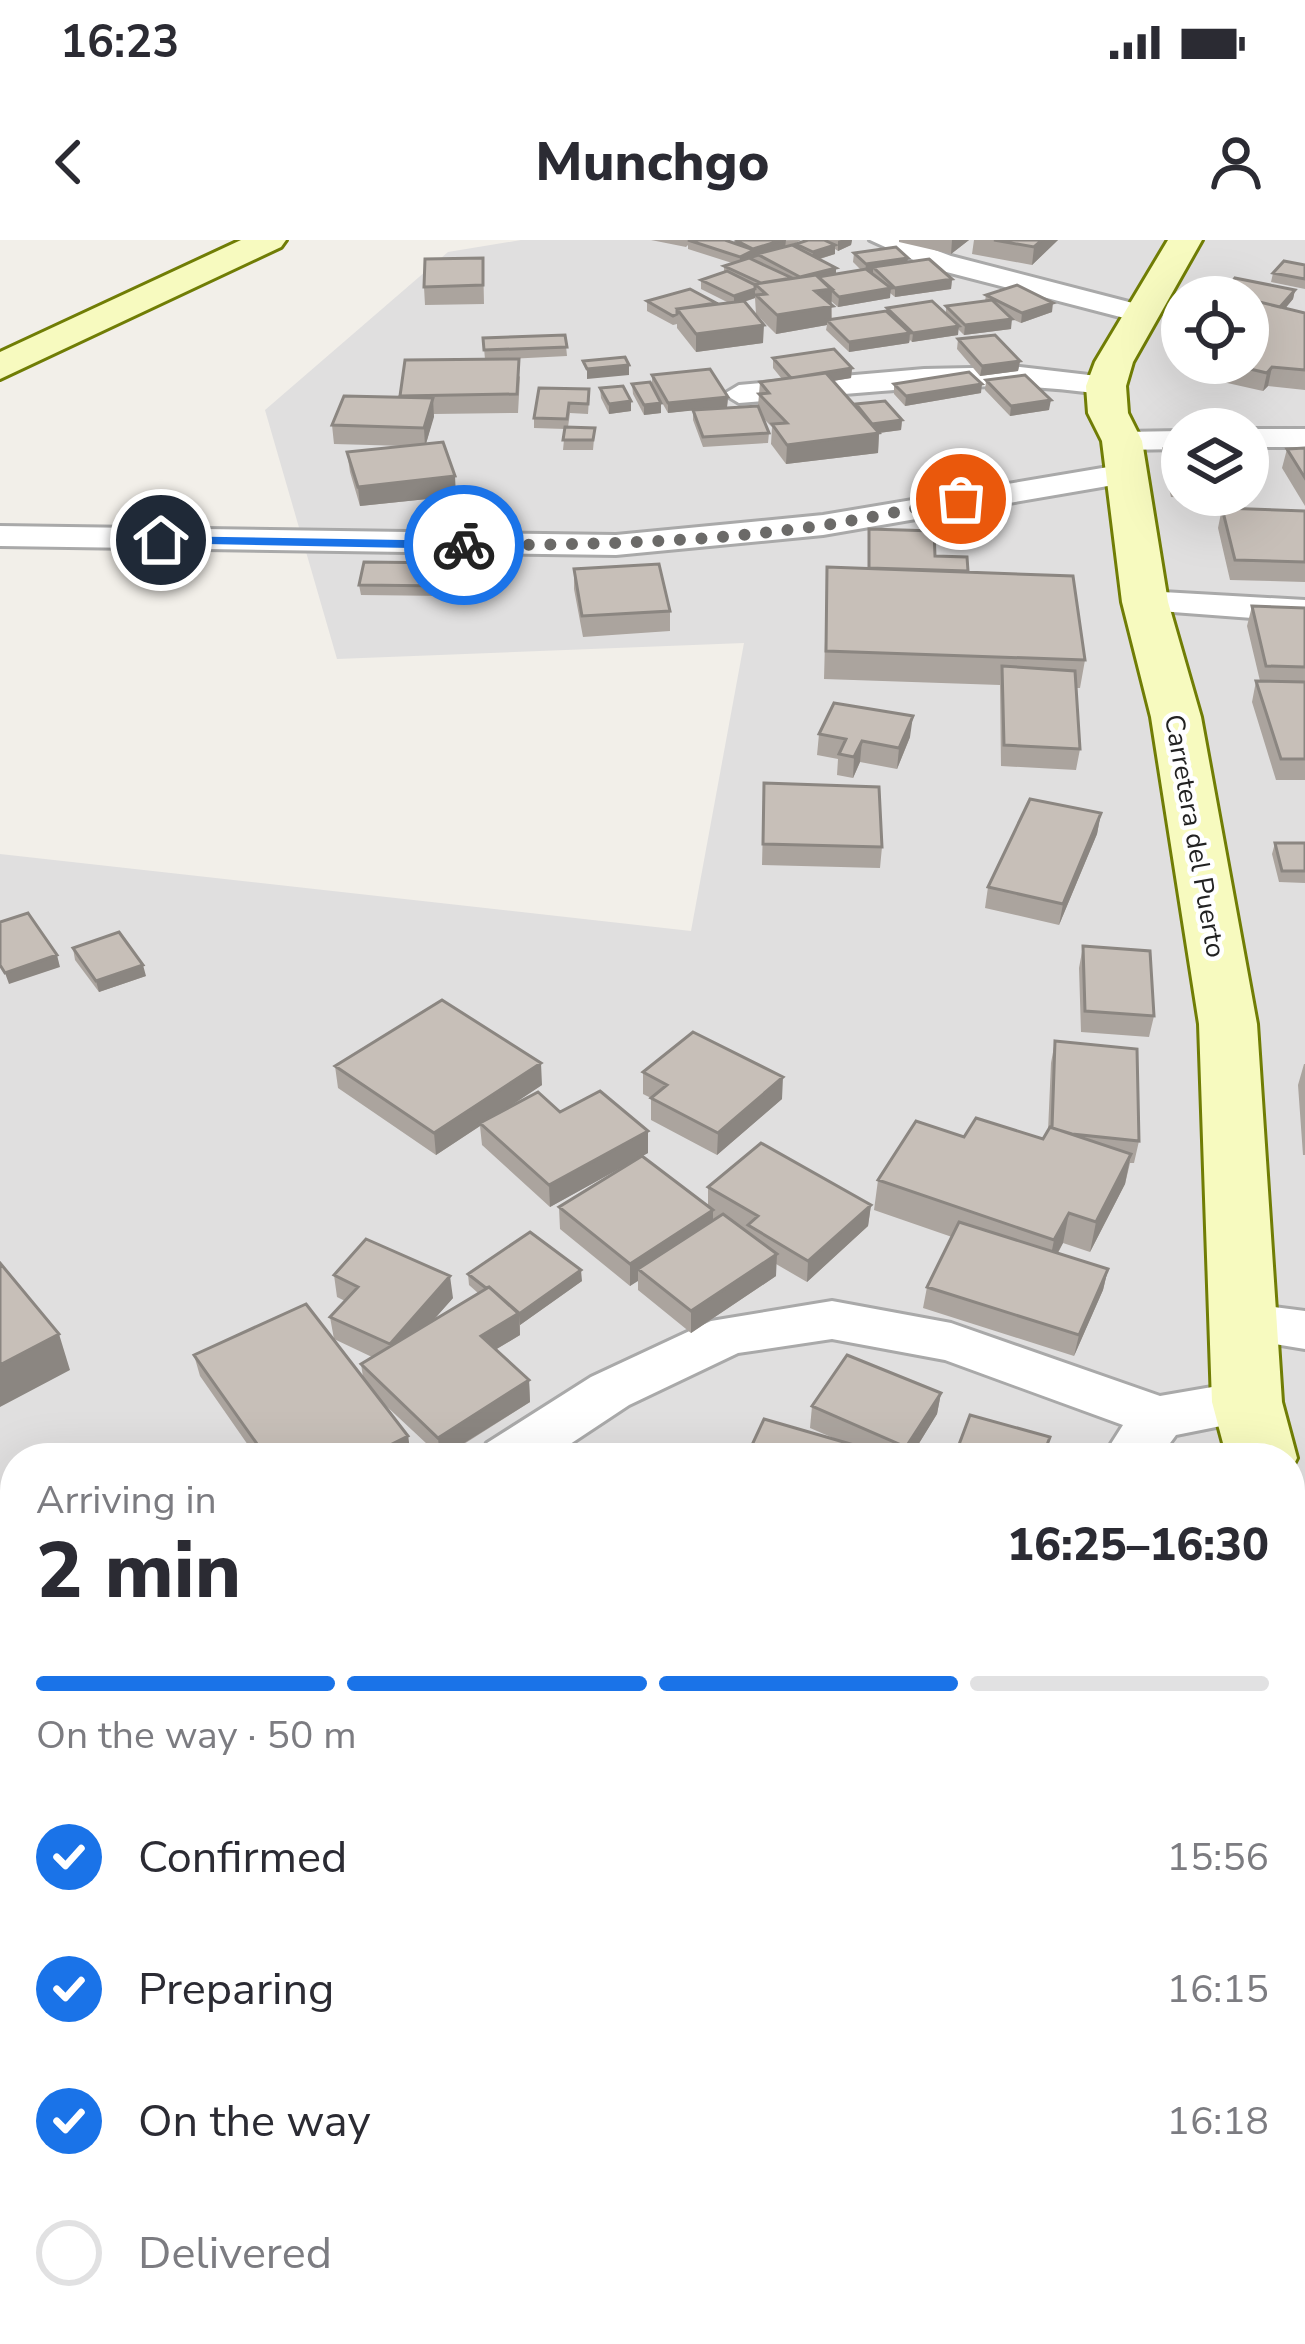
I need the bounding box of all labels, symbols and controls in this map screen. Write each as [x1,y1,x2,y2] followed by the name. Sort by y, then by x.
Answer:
[60,12,179,73] text: 16:23
[535,125,770,199] text: Munchgo
[36,129,102,195] icon: back
[1203,129,1269,195] icon: person
[1161,276,1269,516] map controls
[1161,276,1269,384] button: locate
[1161,408,1269,516] button: layers
[910,448,1012,550] pin
[928,466,994,532] icon: bag
[404,485,524,605] courier
[110,489,212,591] pin
[128,507,194,573] icon: home
[431,512,497,578] icon: bike
[1155,712,1234,961] street label: Carretera del Puerto
[36,1474,217,1527] text: Arriving in
[1007,1515,1269,1576] text: 16:25–16:30
[36,1518,241,1625] text: 2 min
[36,1709,357,1762] text: On the way · 50 m
[36,1824,102,1890] icon: check
[138,1827,347,1888] text: Confirmed
[1167,1831,1269,1884] text: 15:56
[36,1956,102,2022] icon: check
[138,1959,334,2020] text: Preparing
[1167,1963,1269,2016] text: 16:15
[36,2088,102,2154] icon: check
[138,2091,371,2152] text: On the way
[1167,2095,1269,2148] text: 16:18
[138,2223,332,2284] text: Delivered

